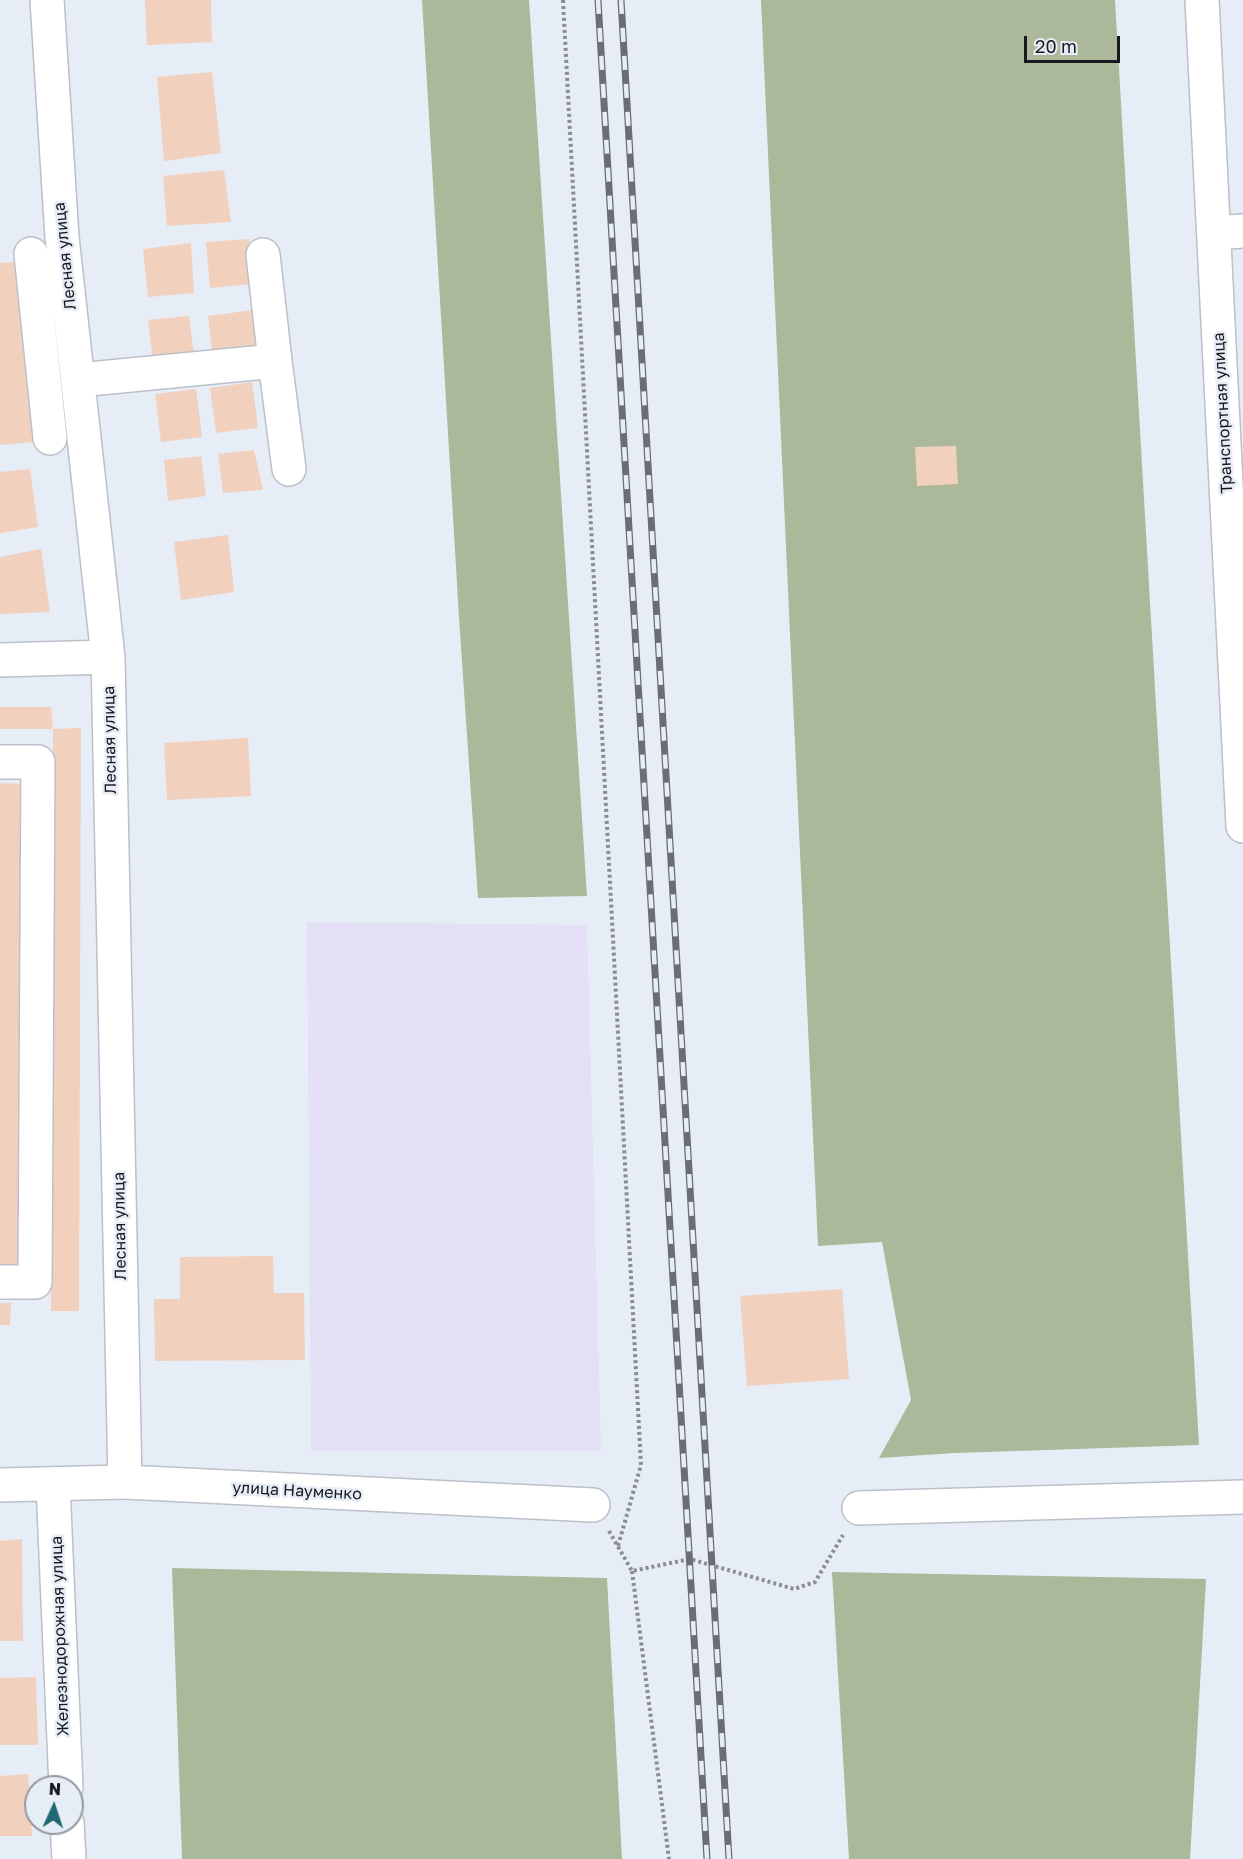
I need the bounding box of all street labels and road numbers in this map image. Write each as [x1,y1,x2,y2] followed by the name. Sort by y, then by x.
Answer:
[50,201,80,311] street label: Лесная улица
[1209,332,1237,494] street label: Транспортная улица
[99,686,121,794] street label: Лесная улица
[109,1172,131,1280] street label: Лесная улица
[232,1478,362,1504] street label: улица Науменко
[47,1536,73,1736] street label: Железнодорожная улица

